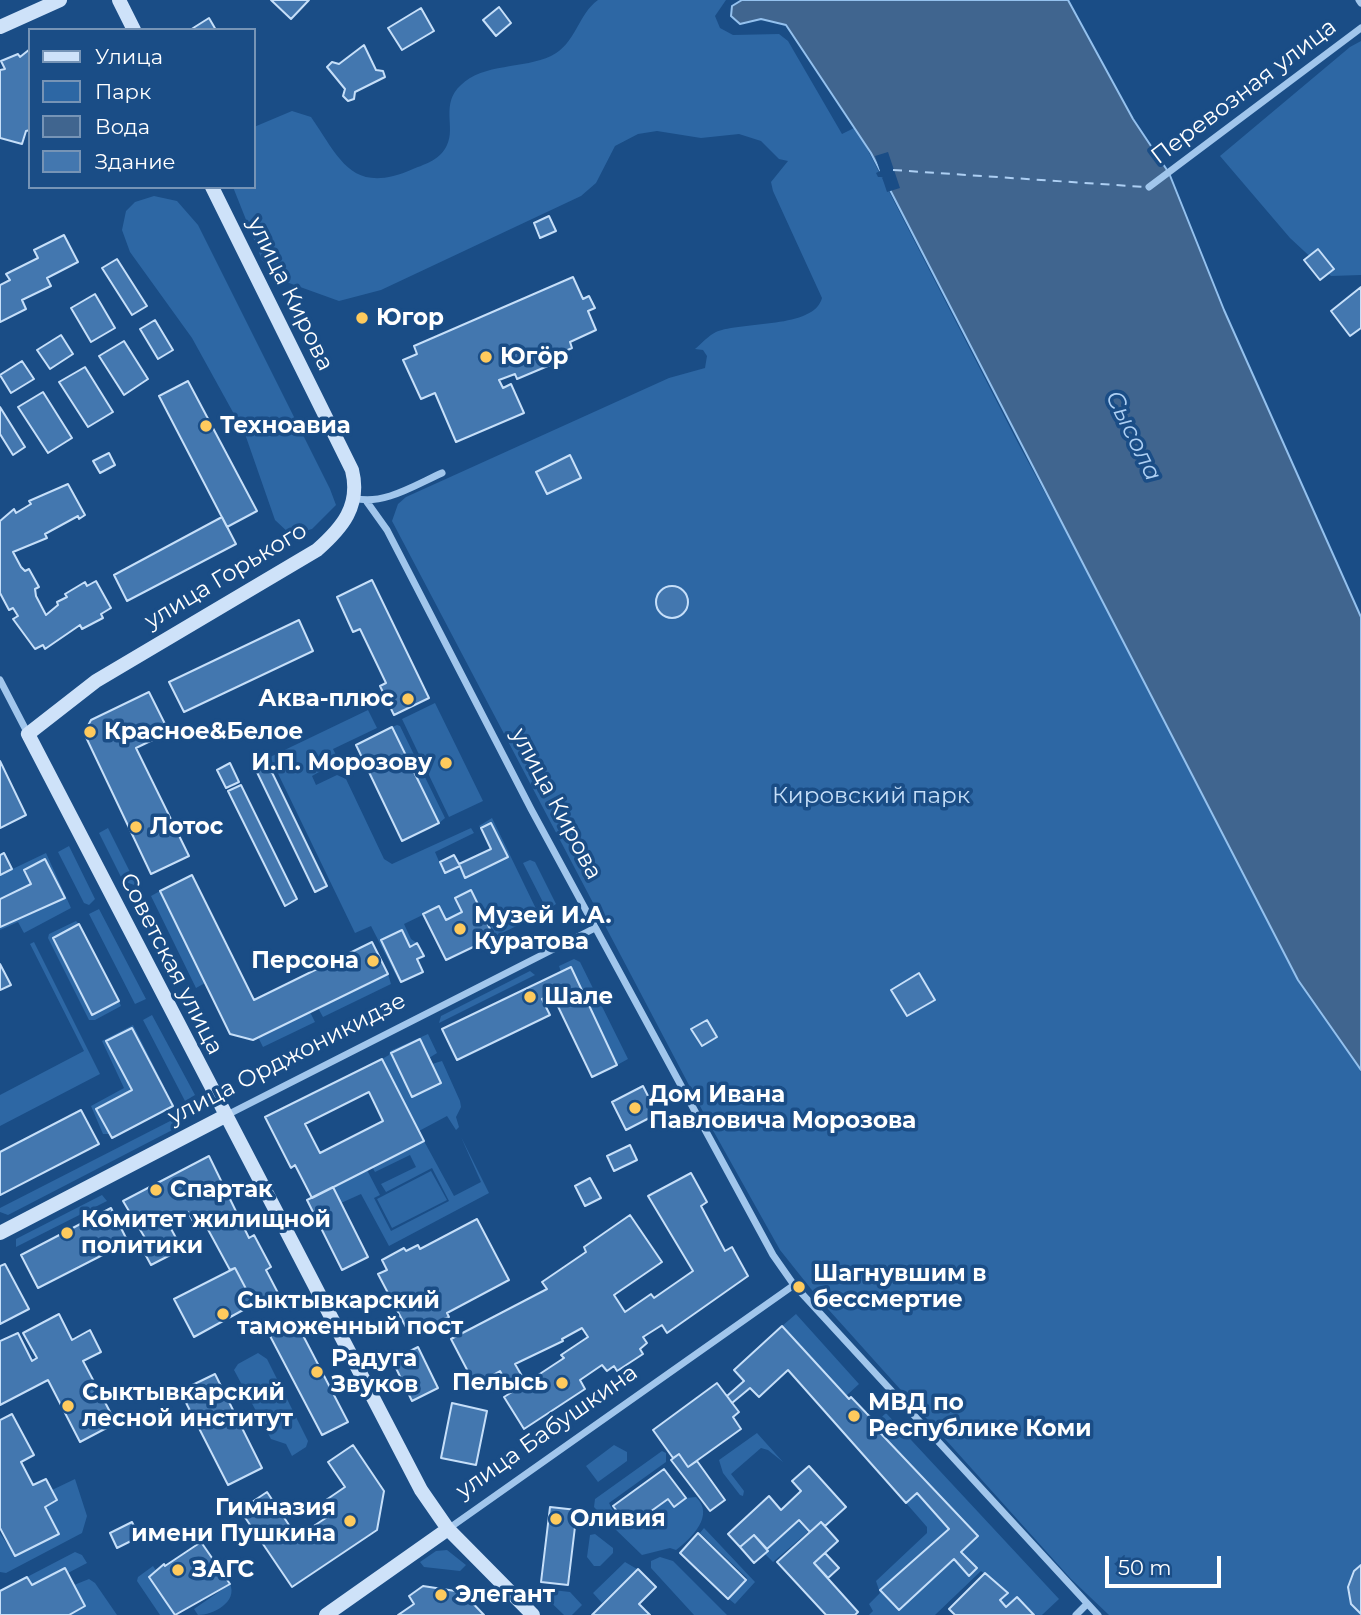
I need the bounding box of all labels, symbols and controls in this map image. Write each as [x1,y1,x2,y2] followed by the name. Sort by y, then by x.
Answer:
[1146,13,1342,171] street label: Перевозная улица
[28,28,256,189] legend
[95,44,163,69] text: Улица
[95,79,151,104] text: Парк
[95,114,150,139] text: Вода
[95,149,176,174] text: Здание
[241,213,339,375] street label: улица Кирова
[376,304,444,332] place label: Югор
[354,310,370,326] marker: Югор
[500,343,568,371] place label: Югöр
[478,349,494,365] marker: Югöр
[1099,386,1167,486] water label: Сысола
[220,412,351,440] place label: Техноавиа
[198,418,214,434] marker: Техноавиа
[140,517,312,635] street label: улица Горького
[258,685,394,713] place label: Аква-плюс
[400,691,416,707] marker: Аква-плюс
[104,718,303,746] place label: Красное&Белое
[82,724,98,740] marker: Красное&Белое
[505,724,607,884] street label: улица Кирова
[251,749,432,777] place label: И.П. Морозову
[438,755,454,771] marker: И.П. Морозову
[772,782,970,810] park label: Кировский парк
[150,813,223,841] place label: Лотос
[128,819,144,835] marker: Лотос
[113,869,229,1059] street label: Советская улица
[474,902,612,956] place label: Музей И.А. Куратова
[452,921,468,937] marker: Музей И.А. Куратова
[251,947,359,975] place label: Персона
[365,953,381,969] marker: Персона
[544,983,613,1011] place label: Шале
[163,987,411,1131] street label: улица Орджоникидзе
[522,989,538,1005] marker: Шале
[649,1081,916,1135] place label: Дом Ивана Павловича Морозова
[627,1100,643,1116] marker: Дом Ивана Павловича Морозова
[170,1176,273,1204] place label: Спартак
[148,1182,164,1198] marker: Спартак
[81,1206,331,1260] place label: Комитет жилищной политики
[59,1225,75,1241] marker: Комитет жилищной политики
[813,1260,987,1314] place label: Шагнувшим в бессмертие
[791,1279,807,1295] marker: Шагнувшим в бессмертие
[237,1287,463,1341] place label: Сыктывкарский таможенный пост
[215,1306,231,1322] marker: Сыктывкарский таможенный пост
[331,1345,418,1399] place label: Радуга Звуков
[451,1359,643,1505] street label: улица Бабушкина
[309,1364,325,1380] marker: Радуга Звуков
[452,1369,548,1397] place label: Пелысь
[554,1375,570,1391] marker: Пелысь
[82,1379,293,1433] place label: Сыктывкарский лесной институт
[868,1389,1092,1443] place label: МВД по Республике Коми
[60,1398,76,1414] marker: Сыктывкарский лесной институт
[846,1408,862,1424] marker: МВД по Республике Коми
[131,1494,336,1548] place label: Гимназия имени Пушкина
[570,1505,666,1533] place label: Оливия
[548,1511,564,1527] marker: Оливия
[342,1513,358,1529] marker: Гимназия имени Пушкина
[1109,1542,1224,1586] scale bar
[1118,1555,1172,1580] text: 50 m
[192,1556,254,1584] place label: ЗАГС
[170,1562,186,1578] marker: ЗАГС
[455,1581,555,1609] place label: Элегант
[433,1587,449,1603] marker: Элегант

